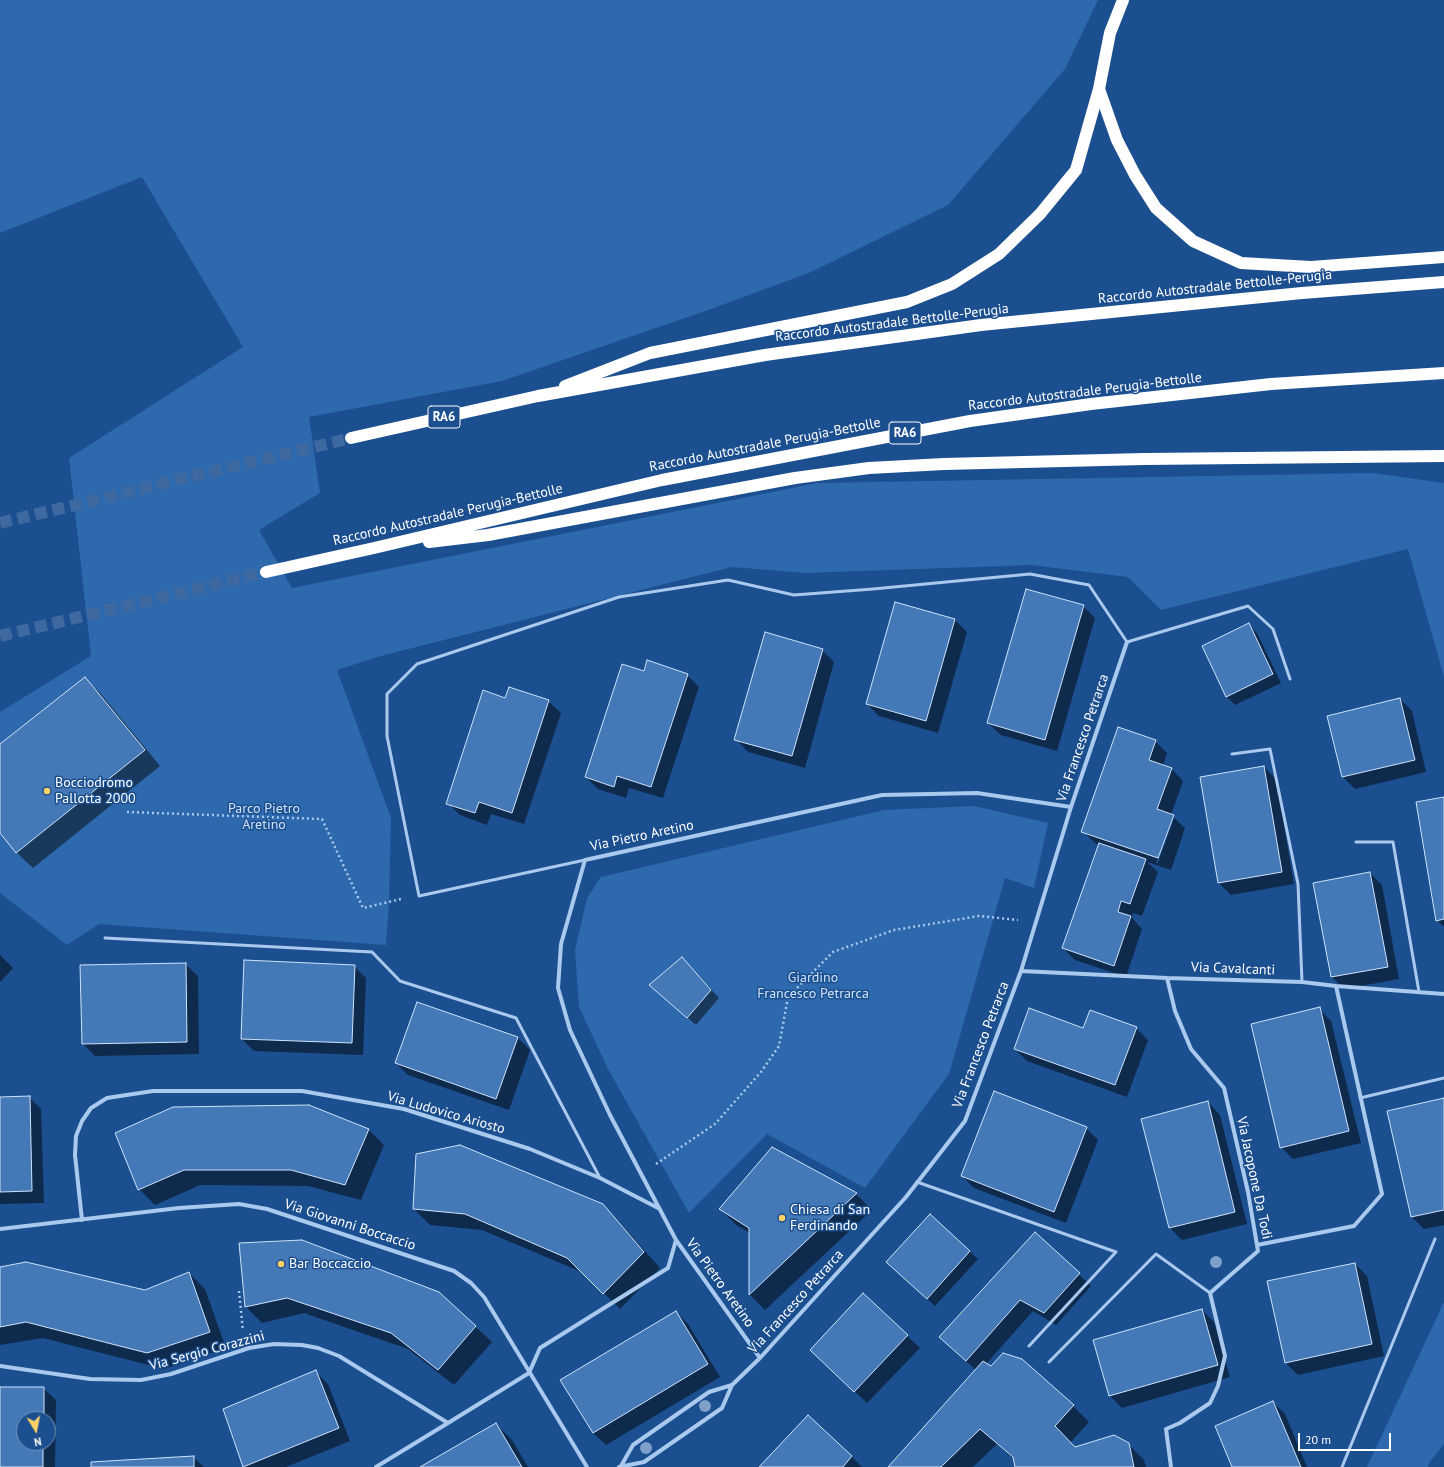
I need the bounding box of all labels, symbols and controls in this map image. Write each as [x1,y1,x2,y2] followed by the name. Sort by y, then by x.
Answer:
[1097,266,1333,308] street label: Raccordo Autostradale Bettolle-Perugia
[774,300,1010,346] street label: Raccordo Autostradale Bettolle-Perugia
[967,369,1203,415] street label: Raccordo Autostradale Perugia-Bettolle
[428,406,460,428] road number: RA6
[648,414,882,476] street label: Raccordo Autostradale Perugia-Bettolle
[889,422,921,444] road number: RA6
[332,480,564,550] street label: Raccordo Autostradale Perugia-Bettolle
[1053,672,1113,804] street label: Via Francesco Petrarca
[55,775,136,808] place label: Bocciodromo Pallotta 2000
[42,786,52,796] marker: Bocciodromo Pallotta 2000
[228,801,300,834] park label: Parco Pietro Aretino
[589,817,695,855] street label: Via Pietro Aretino
[1191,959,1275,979] street label: Via Cavalcanti
[757,970,869,1002] park label: Giardino Francesco Petrarca
[949,979,1013,1111] street label: Via Francesco Petrarca
[385,1088,507,1138] street label: Via Ludovico Ariosto
[1233,1115,1275,1241] street label: Via Jacopone Da Todi
[282,1196,418,1254] street label: Via Giovanni Boccaccio
[790,1202,870,1234] place label: Chiesa di San Ferdinando
[777,1213,787,1223] marker: Chiesa di San Ferdinando
[682,1235,758,1331] street label: Via Pietro Aretino
[745,1247,847,1357] street label: Via Francesco Petrarca
[289,1256,371,1272] place label: Bar Boccaccio
[276,1259,286,1269] marker: Bar Boccaccio
[148,1328,266,1374] street label: Via Sergio Corazzini
[16,1411,56,1451] north arrow
[1300,1425,1393,1451] scale bar
[1305,1432,1331,1447] text: 20 m
[33,1434,43,1449] text: N

